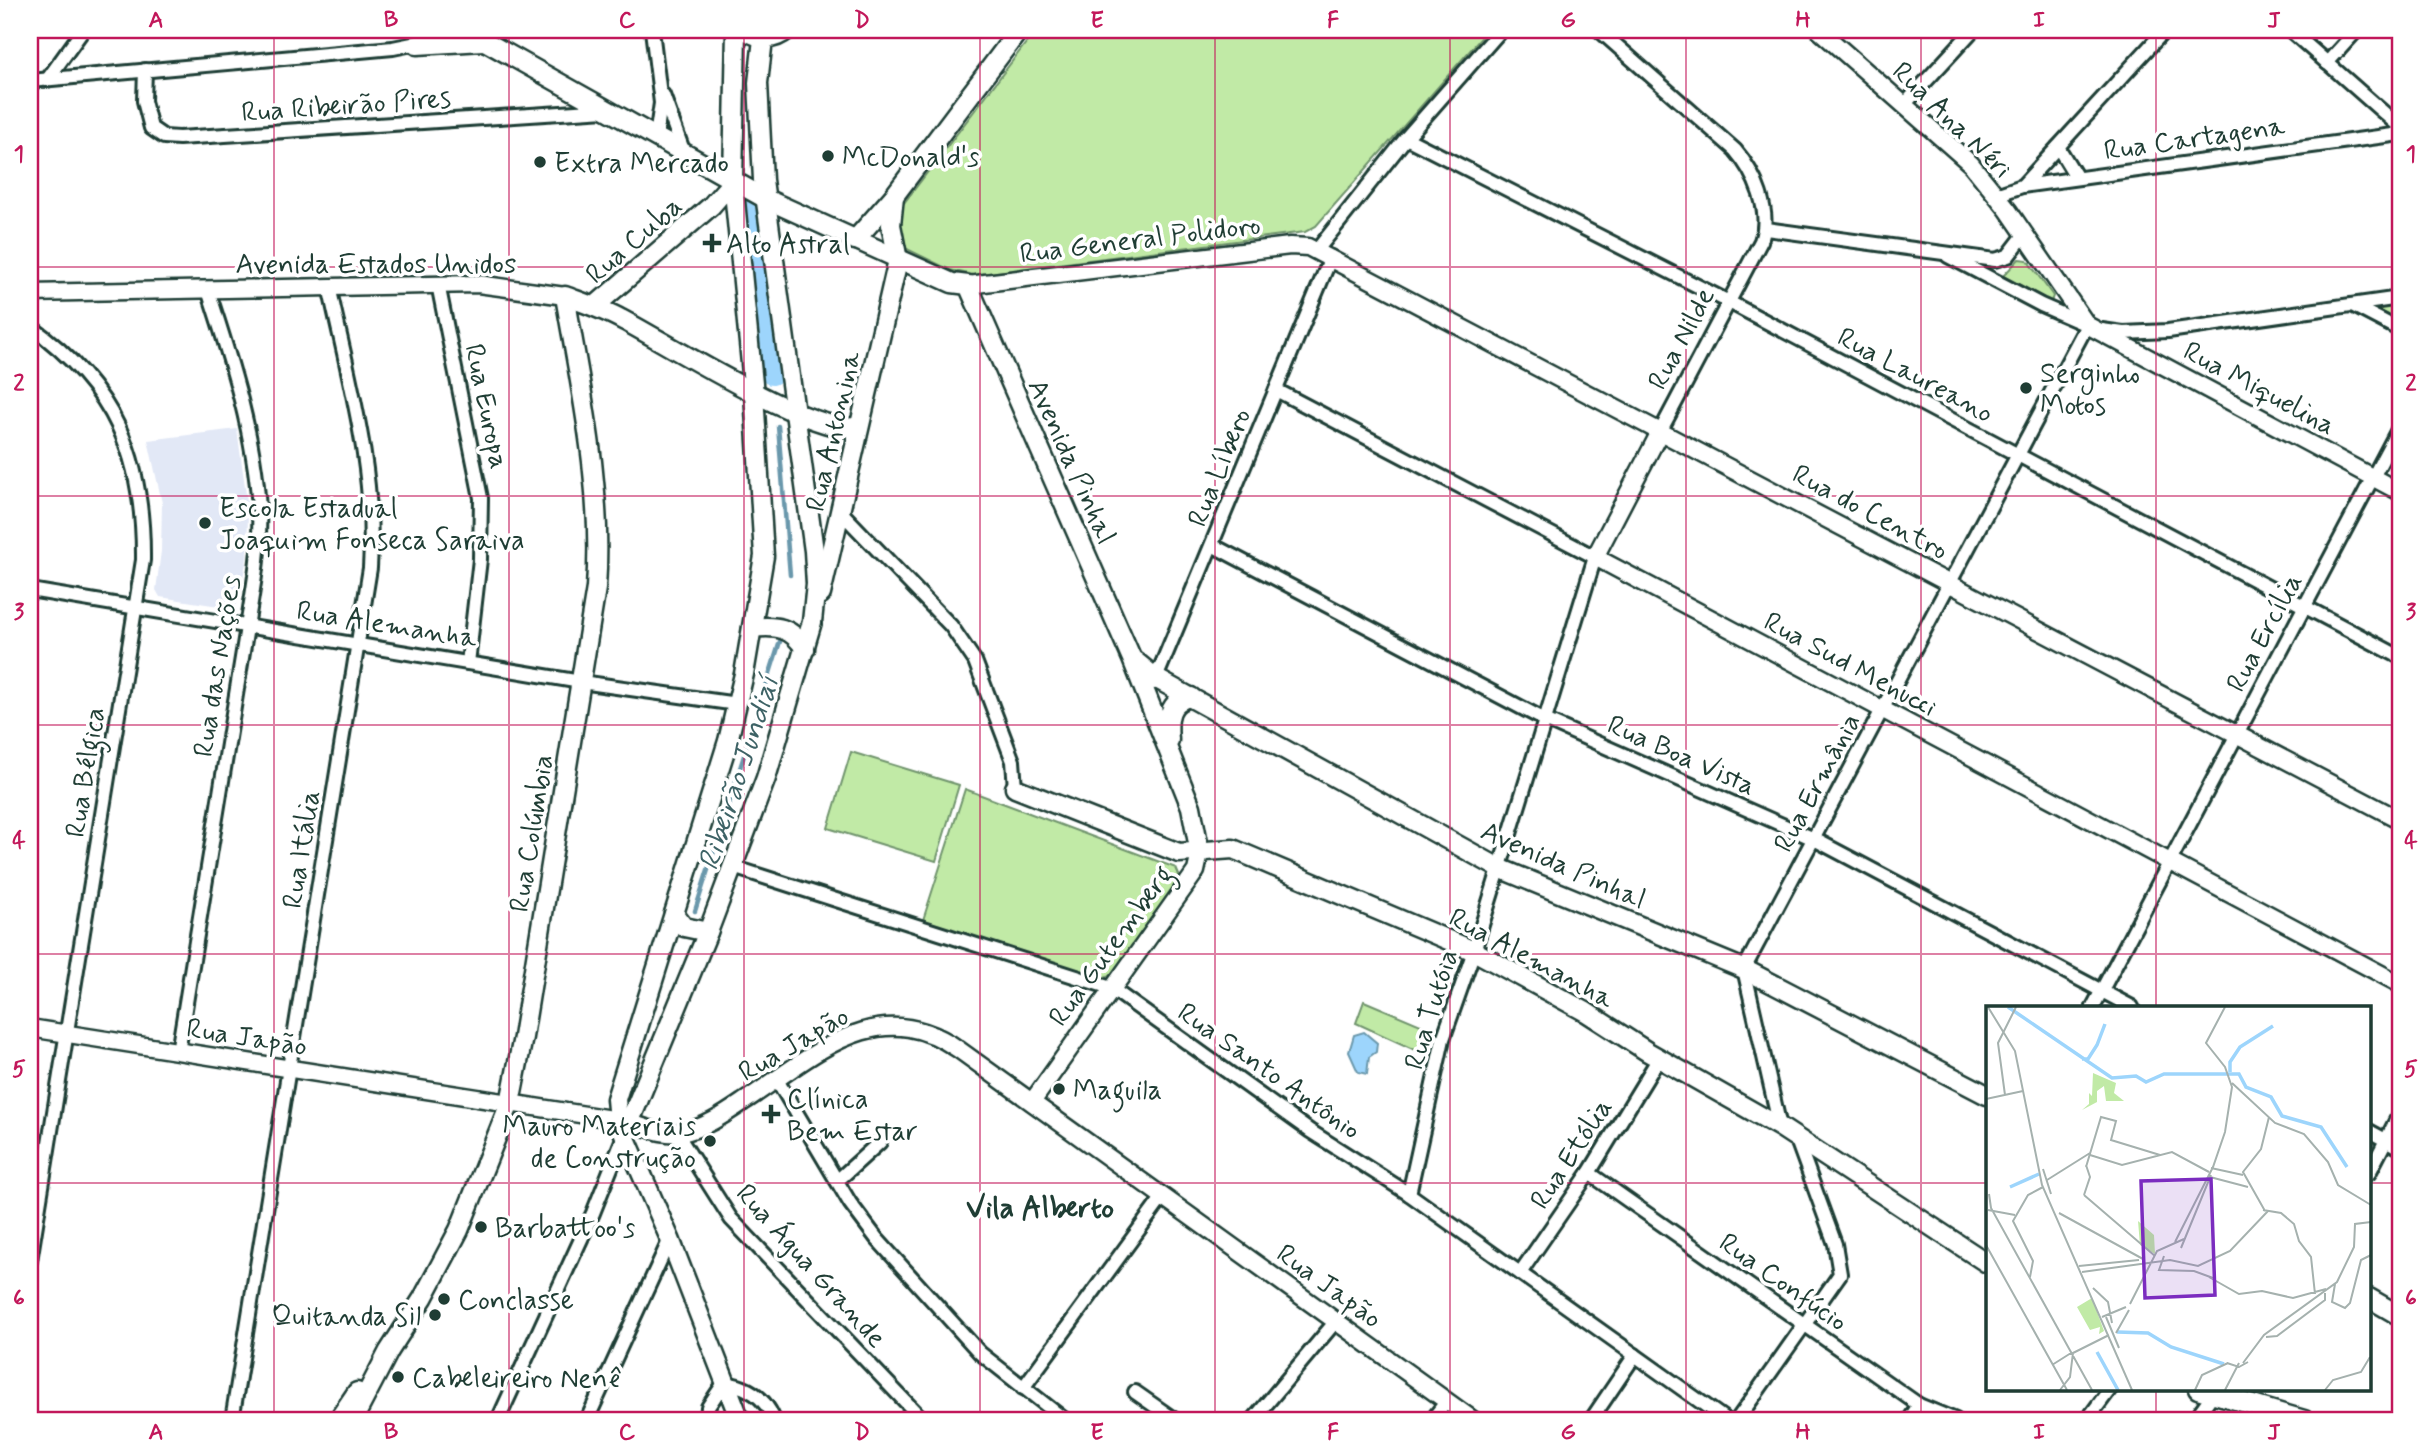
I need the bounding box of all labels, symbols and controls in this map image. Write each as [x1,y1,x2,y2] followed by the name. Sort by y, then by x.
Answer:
[148,6,164,36] text: A
[384,6,399,36] text: B
[619,6,636,36] text: C
[854,6,870,36] text: D
[1090,6,1104,36] text: E
[1327,6,1339,36] text: F
[1560,6,1576,36] text: G
[1795,6,1811,36] text: H
[2033,6,2045,36] text: I
[2267,6,2281,36] text: J
[1883,54,2019,187] street label: Rua Ana Néri
[240,81,452,132] street label: Rua Ribeirão Pires
[2102,108,2287,170] street label: Rua Cartagena
[14,140,24,170] text: 1
[842,140,979,177] place label: McDonald's
[2406,140,2416,170] text: 1
[554,146,729,183] place label: Extra Mercado
[820,148,836,164] marker: McDonald's
[532,154,548,170] marker: Extra Mercado
[578,189,691,293] street label: Rua Cuba
[1018,207,1263,274] street label: Rua General Polidoro
[726,227,850,264] place label: Alto Astral
[704,235,720,251] marker: Alto Astral
[236,247,516,284] street label: Avenida Estados Unidos
[1640,282,1724,397] street label: Rua Nilde
[1830,320,1999,433] street label: Rua Laureano
[2176,334,2341,445] street label: Rua Miquelina
[454,341,517,472] street label: Rua Europa
[798,348,871,515] street label: Rua Antonina
[2040,356,2140,425] place label: Serginho Motos
[13,369,25,399] text: 2
[2405,369,2417,399] text: 2
[1018,374,1124,550] street label: Avenida Pinhal
[2018,380,2034,396] marker: Serginho Motos
[1180,403,1261,533] street label: Rua Líbero
[1785,457,1954,570] street label: Rua do Centro
[219,491,525,560] place label: Escola Estadual Joaquim Fonseca Saraiva
[197,515,213,531] marker: Escola Estadual Joaquim Fonseca Saraiva
[2218,567,2312,699] street label: Rua Ercília
[186,573,251,760] street label: Rua das Nações
[294,593,480,658] street label: Rua Alemanha
[14,598,25,628] text: 3
[2406,598,2417,628] text: 3
[1757,604,1943,726] street label: Rua Sud Menucci
[690,669,790,875] water label: Ribeirão Jundiaí
[58,705,118,841] street label: Rua Bélgica
[1601,707,1761,805] street label: Rua Boa Vista
[1766,707,1870,859] street label: Rua Ermânia
[502,752,563,915] street label: Rua Colúmbia
[275,788,330,911] street label: Rua Itália
[1475,813,1651,919] street label: Avenida Pinhal
[12,826,26,856] text: 4
[2404,826,2418,856] text: 4
[1041,859,1185,1036] street label: Rua Gutemberg
[1442,900,1620,1018] street label: Rua Alemanha
[1397,945,1468,1075] street label: Rua Tutóia
[1170,995,1368,1149] street label: Rua Santo Antônio
[732,999,856,1092] street label: Rua Japão
[1986,1006,2370,1390] inset map
[184,1011,310,1066] street label: Rua Japão
[12,1055,26,1085] text: 5
[2404,1055,2418,1085] text: 5
[1073,1073,1162,1113] place label: Maguila
[1051,1081,1067,1097] marker: Maguila
[787,1082,918,1151] place label: Clínica Bem Estar
[1522,1092,1622,1217] street label: Rua Etólia
[761,1104,781,1124] marker: Clínica Bem Estar
[503,1109,696,1178] place label: Mauro Materiais de Construção
[702,1133,718,1149] marker: Mauro Materiais de Construção
[727,1176,895,1357] street label: Rua Água Grande
[966,1189,1114,1228] district label: Vila Alberto
[495,1211,635,1248] place label: Barbattoo's
[473,1219,489,1235] marker: Barbattoo's
[1711,1225,1854,1341] street label: Rua Confúcio
[1268,1236,1389,1338] street label: Rua Japão
[458,1283,574,1320] place label: Conclasse
[13,1284,25,1314] text: 6
[2405,1284,2417,1314] text: 6
[436,1291,452,1307] marker: Conclasse
[272,1299,421,1336] place label: Quitanda Sil
[427,1307,443,1323] marker: Quitanda Sil
[412,1361,622,1398] place label: Cabeleireiro Nenê
[390,1369,406,1385] marker: Cabeleireiro Nenê
[148,1418,164,1448] text: A
[384,1418,399,1448] text: B
[619,1418,636,1448] text: C
[854,1418,870,1448] text: D
[1090,1418,1104,1448] text: E
[1327,1418,1339,1448] text: F
[1560,1418,1576,1448] text: G
[1795,1418,1811,1448] text: H
[2033,1418,2045,1448] text: I
[2267,1418,2281,1448] text: J

